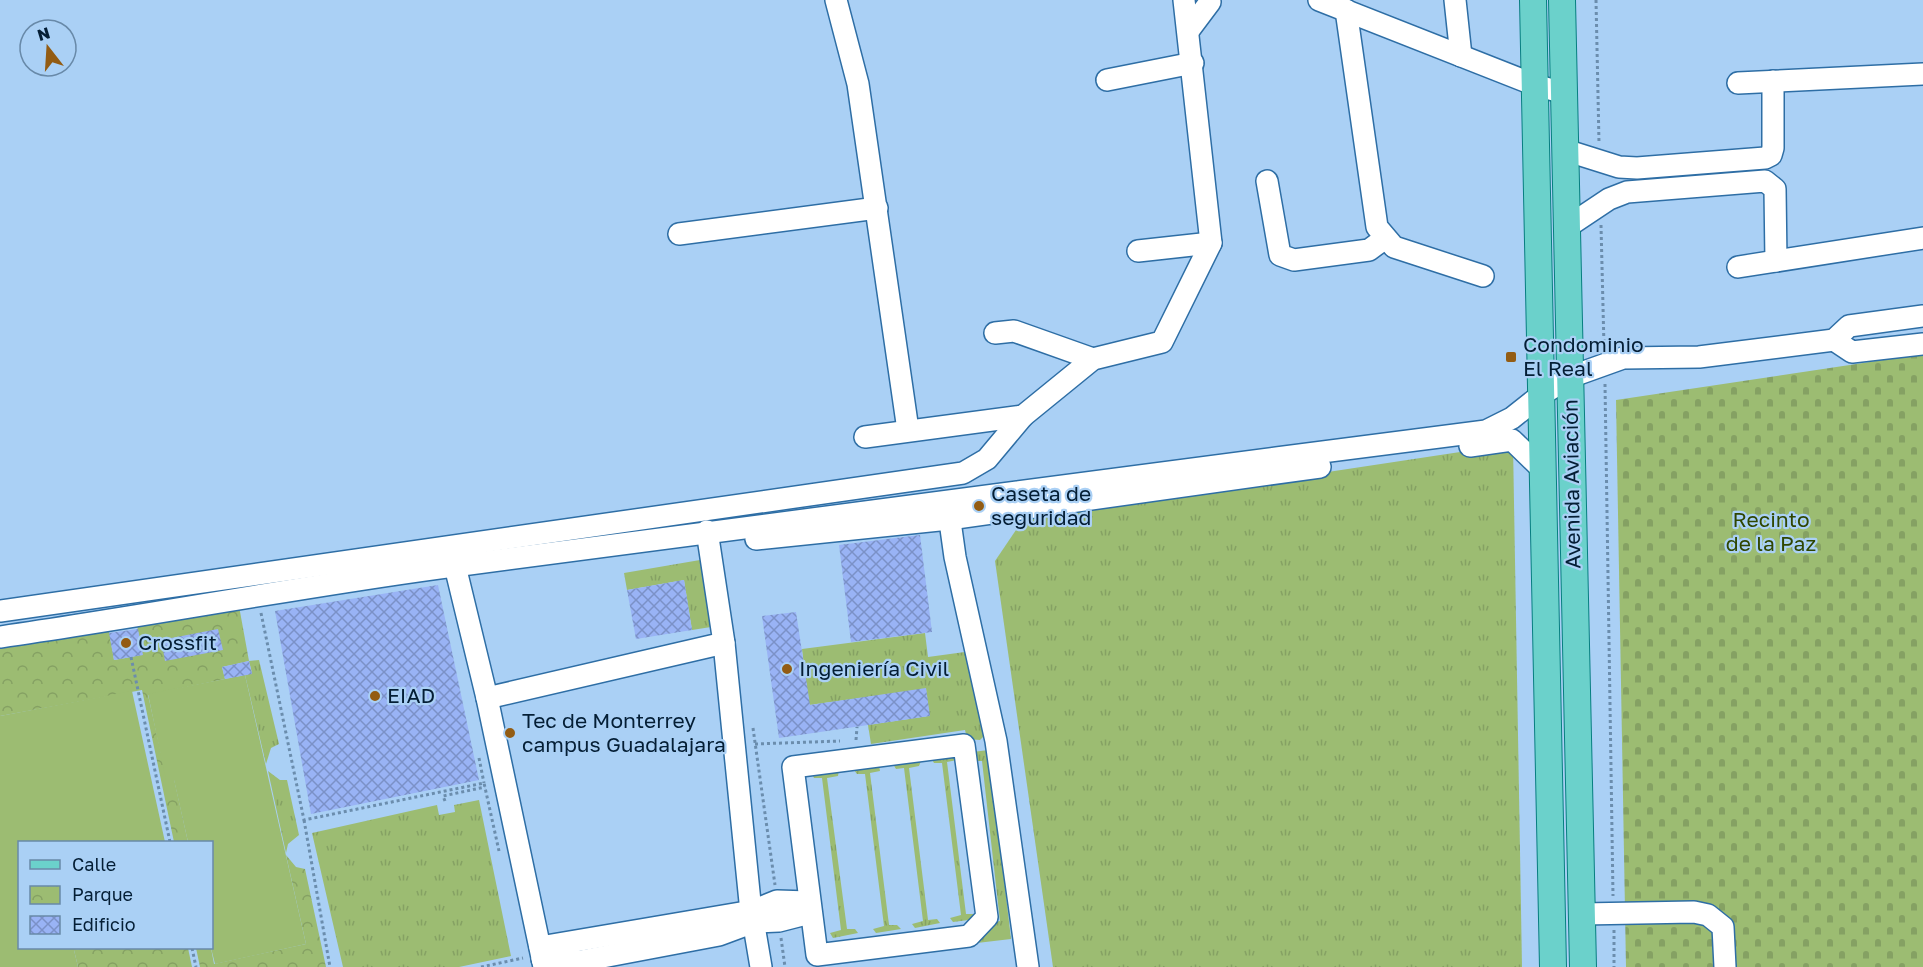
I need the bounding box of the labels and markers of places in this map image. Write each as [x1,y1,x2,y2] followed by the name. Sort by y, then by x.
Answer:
[1523,331,1644,381] place label: Condominio El Real
[1504,350,1518,364] marker: Condominio El Real
[991,480,1091,530] place label: Caseta de seguridad
[972,499,986,513] marker: Caseta de seguridad
[138,629,217,655] place label: Crossfit
[119,636,133,650] marker: Crossfit
[799,655,949,681] place label: Ingeniería Civil
[780,662,794,676] marker: Ingeniería Civil
[387,682,435,708] place label: EIAD
[368,689,382,703] marker: EIAD
[522,707,726,757] place label: Tec de Monterrey campus Guadalajara
[503,726,517,740] marker: Tec de Monterrey campus Guadalajara

